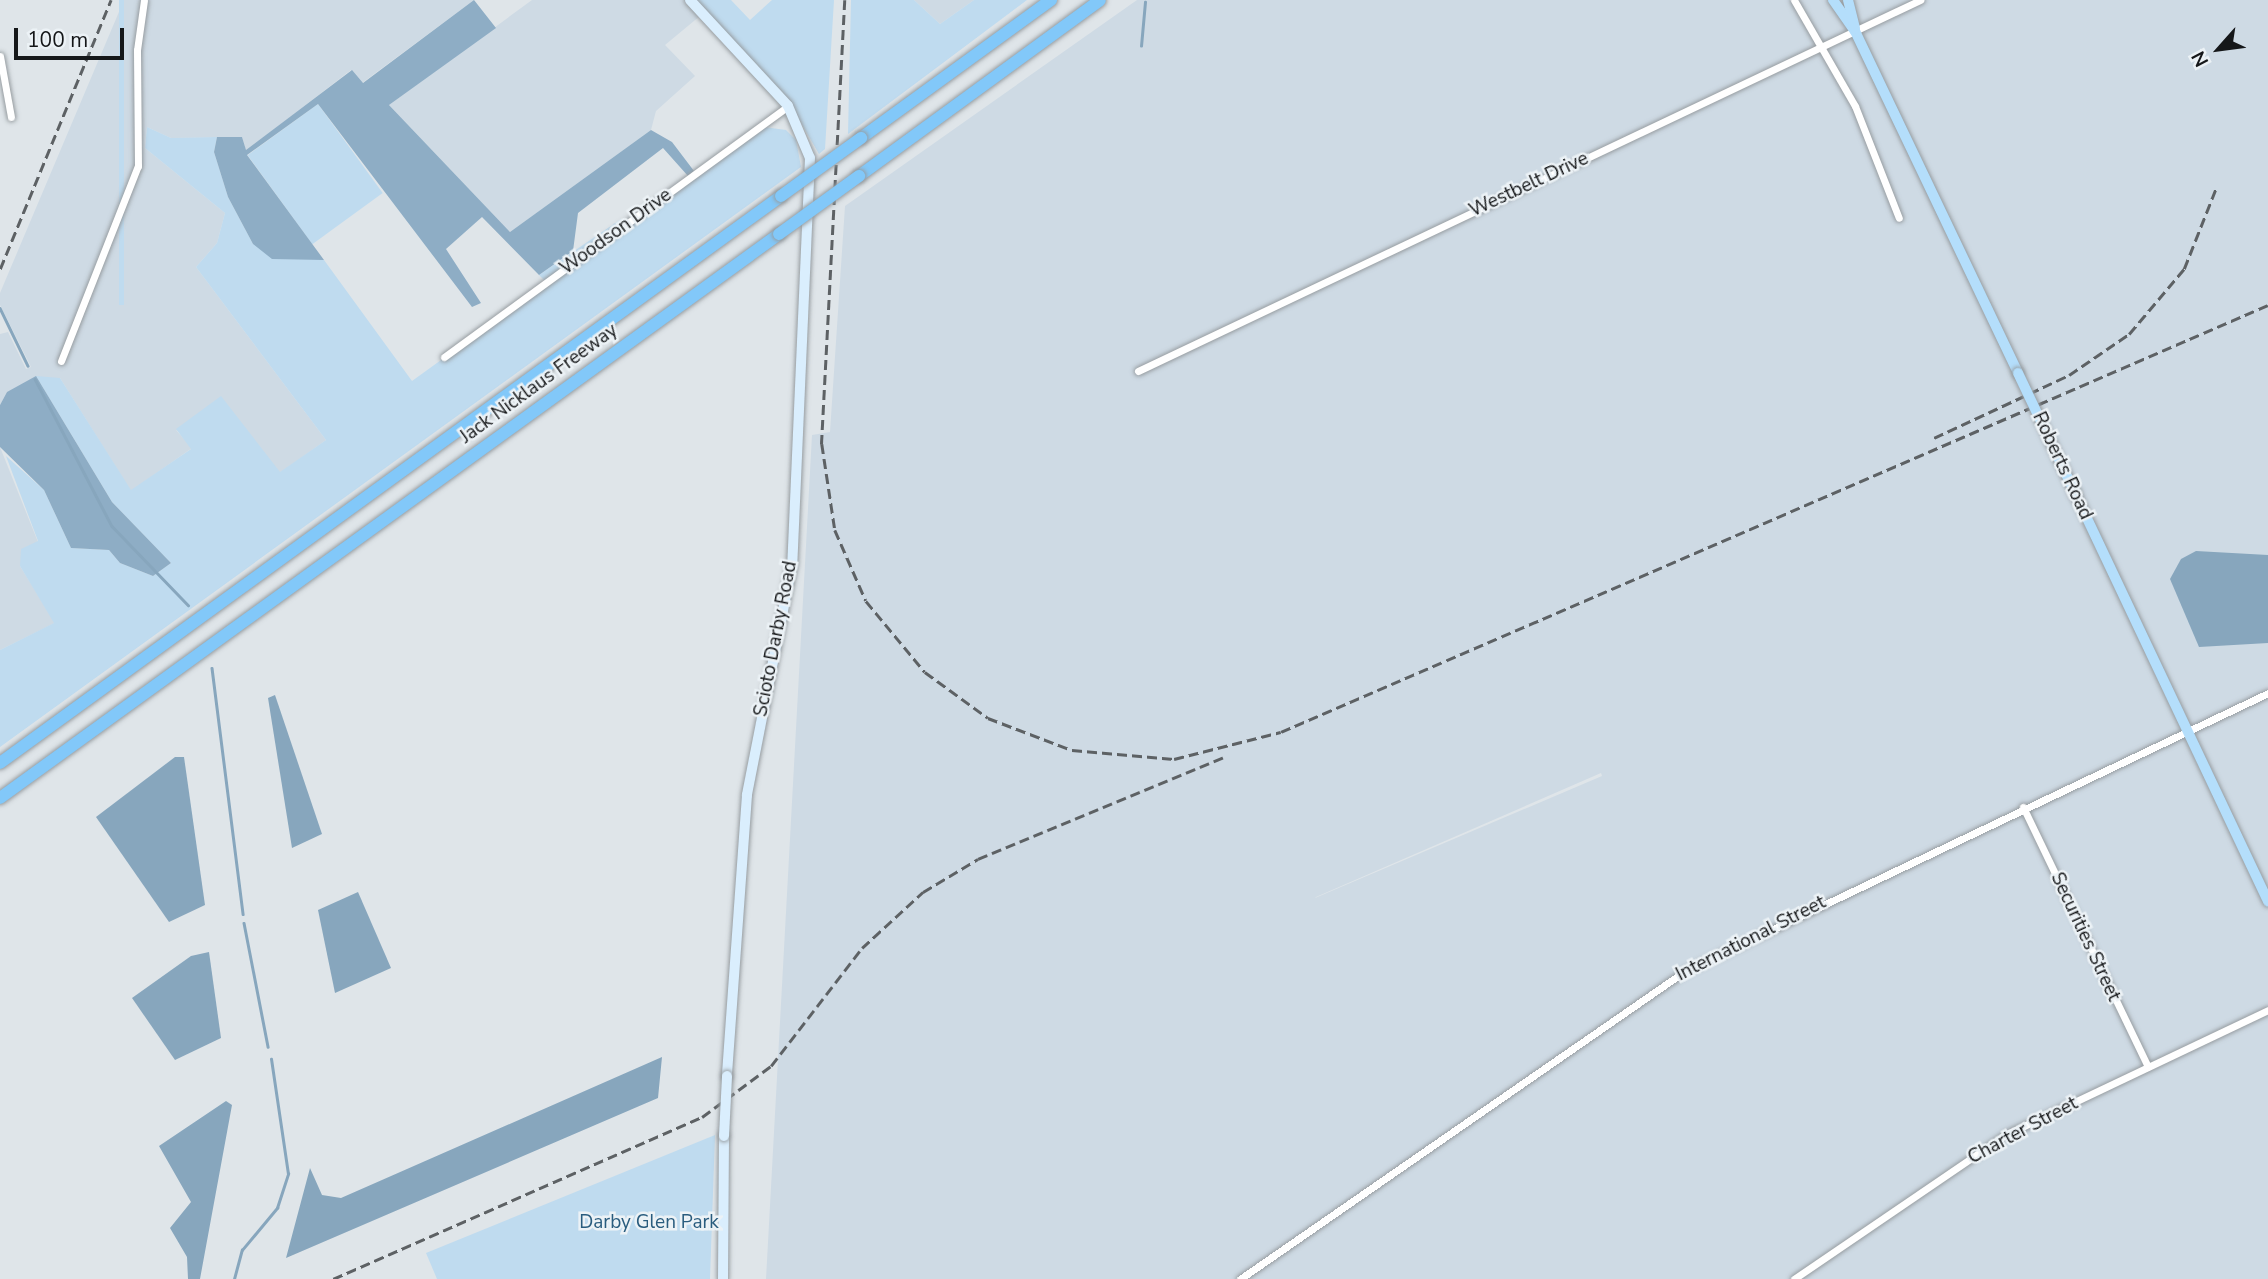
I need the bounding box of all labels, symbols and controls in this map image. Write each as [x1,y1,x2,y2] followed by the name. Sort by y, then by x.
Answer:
[18,14,128,58] scale bar
[2184,14,2254,84] north arrow
[27,26,88,54] text: 100 m
[2186,46,2215,71] text: N
[1466,147,1592,223] street label: Westbelt Drive
[556,184,676,280] street label: Woodson Drive
[456,319,622,449] street label: Jack Nicklaus Freeway
[2027,408,2097,524] street label: Roberts Road
[750,559,802,719] street label: Scioto Darby Road
[2045,869,2125,1005] street label: Securities Street
[1672,891,1830,987] street label: International Street
[1964,1092,2082,1170] street label: Charter Street
[579,1212,719,1234] park label: Darby Glen Park

